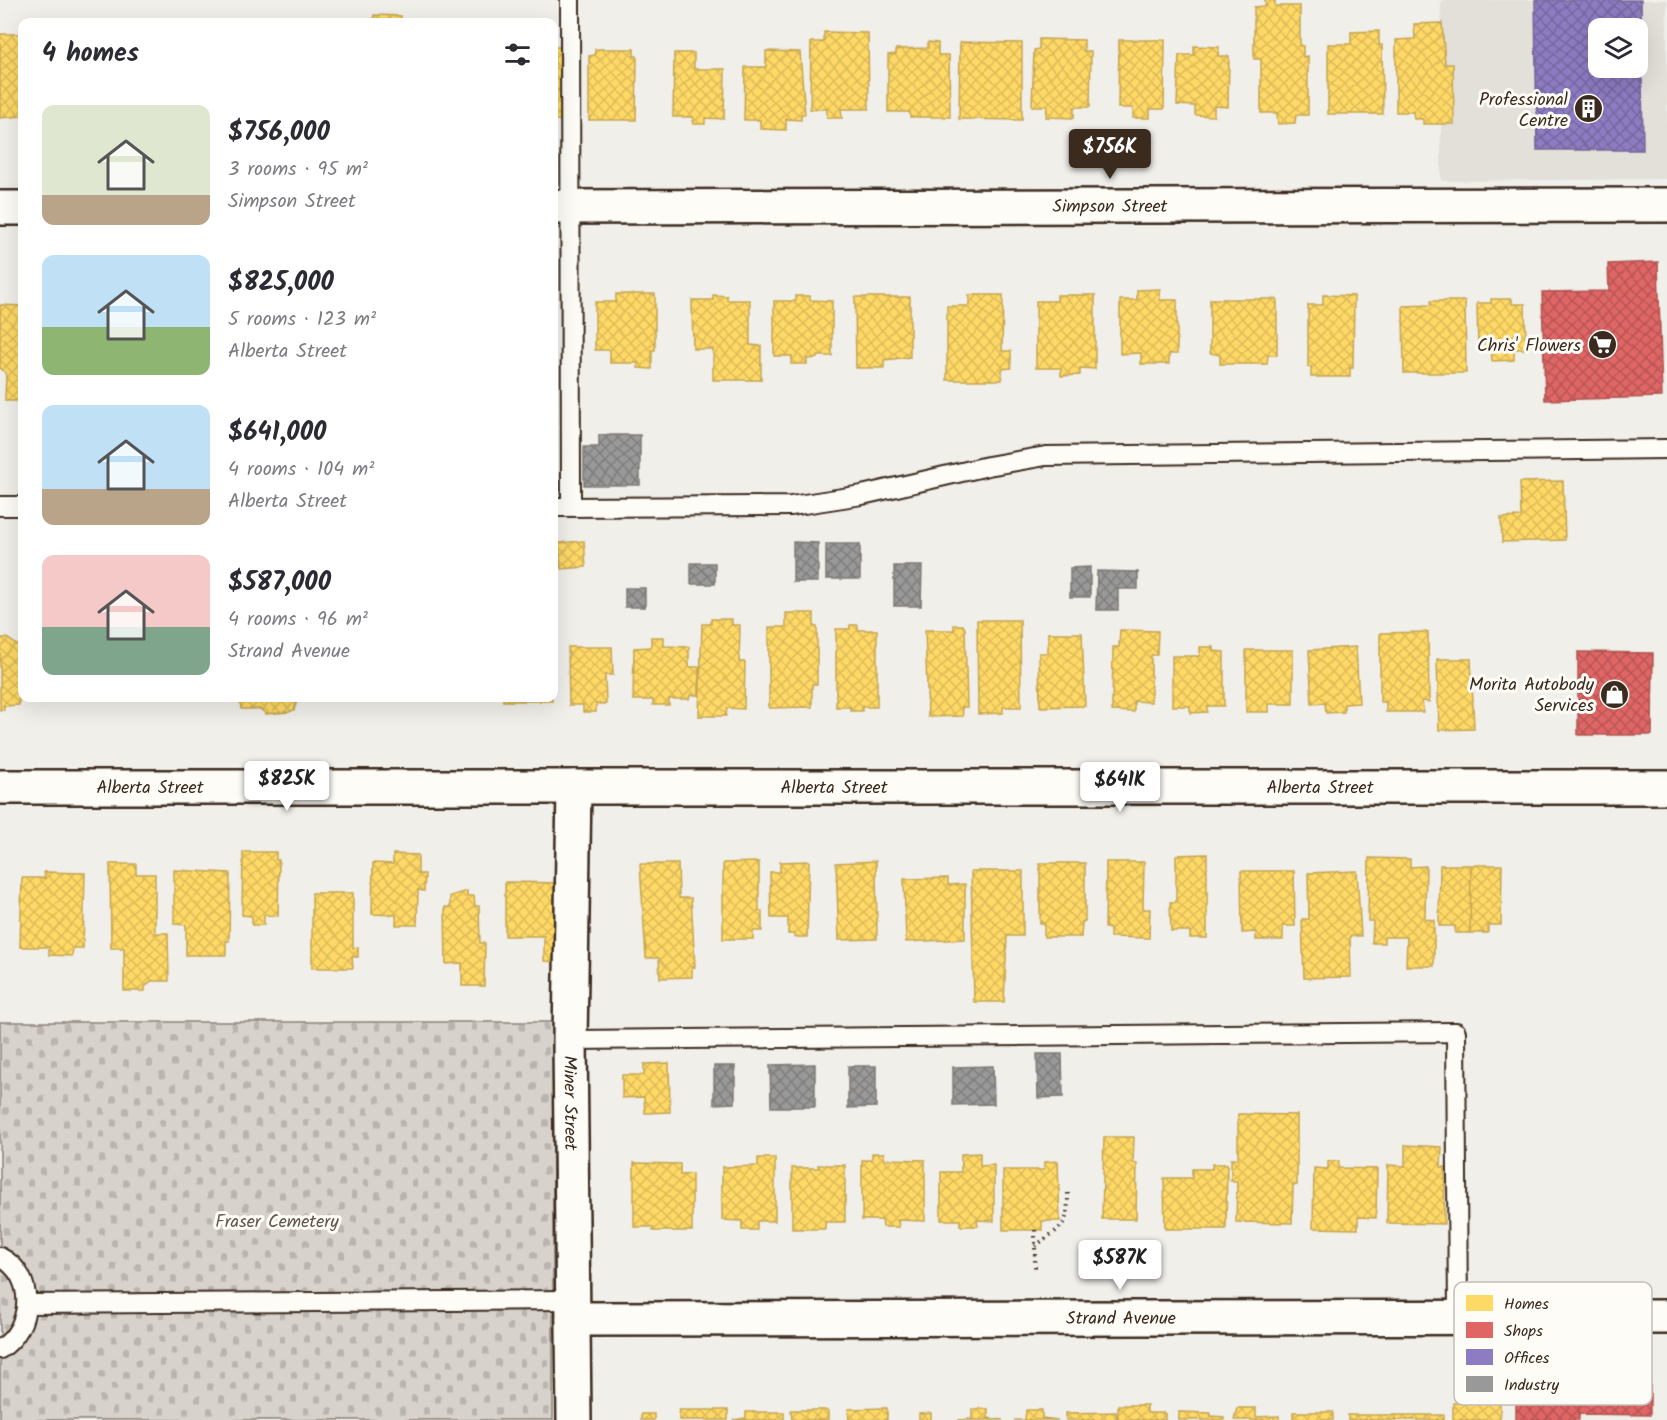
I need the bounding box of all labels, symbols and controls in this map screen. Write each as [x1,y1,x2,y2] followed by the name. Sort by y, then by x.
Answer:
[1588,18,1648,78] map controls
[1588,18,1648,78] button: layers
[42,33,139,75] text: 4 homes
[501,38,534,71] icon: filters
[1479,86,1569,136] place label: Professional Centre
[1573,93,1605,125] building icon: Professional Centre
[228,112,330,154] text: $756,000
[90,129,162,201] icon: home
[1068,129,1152,180] pin: $756K
[1083,132,1137,164] text: $756K
[228,154,368,186] text: 3 rooms · 95 m²
[228,186,356,218] text: Simpson Street
[1052,193,1169,222] street label: Simpson Street
[228,262,334,304] text: $825,000
[90,279,162,351] icon: home
[228,304,376,336] text: 5 rooms · 123 m²
[1586,329,1618,361] supermarket icon: Chris' Flowers
[1477,332,1581,361] place label: Chris' Flowers
[228,336,347,368] text: Alberta Street
[228,412,326,454] text: $641,000
[90,429,162,501] icon: home
[228,454,374,486] text: 4 rooms · 104 m²
[228,486,347,518] text: Alberta Street
[228,562,331,604] text: $587,000
[90,579,162,651] icon: home
[228,604,368,636] text: 4 rooms · 96 m²
[228,636,350,668] text: Strand Avenue
[1469,671,1595,721] place label: Morita Autobody Services
[1599,678,1631,710] shop icon: Morita Autobody Services
[245,761,329,812] pin: $825K
[1078,762,1162,813] pin: $641K
[258,764,316,796] text: $825K
[1094,765,1146,797] text: $641K
[96,774,205,803] street label: Alberta Street
[780,774,889,803] street label: Alberta Street
[1266,774,1375,803] street label: Alberta Street
[554,1055,584,1152] street label: Miner Street
[215,1208,339,1237] park label: Fraser Cemetery
[1078,1240,1162,1291] pin: $587K
[1092,1243,1148,1275] text: $587K
[1454,1282,1652,1405] legend
[1504,1292,1549,1317] text: Homes
[1066,1305,1176,1334] street label: Strand Avenue
[1504,1319,1543,1344] text: Shops
[1504,1346,1550,1371] text: Offices
[1504,1373,1559,1398] text: Industry

